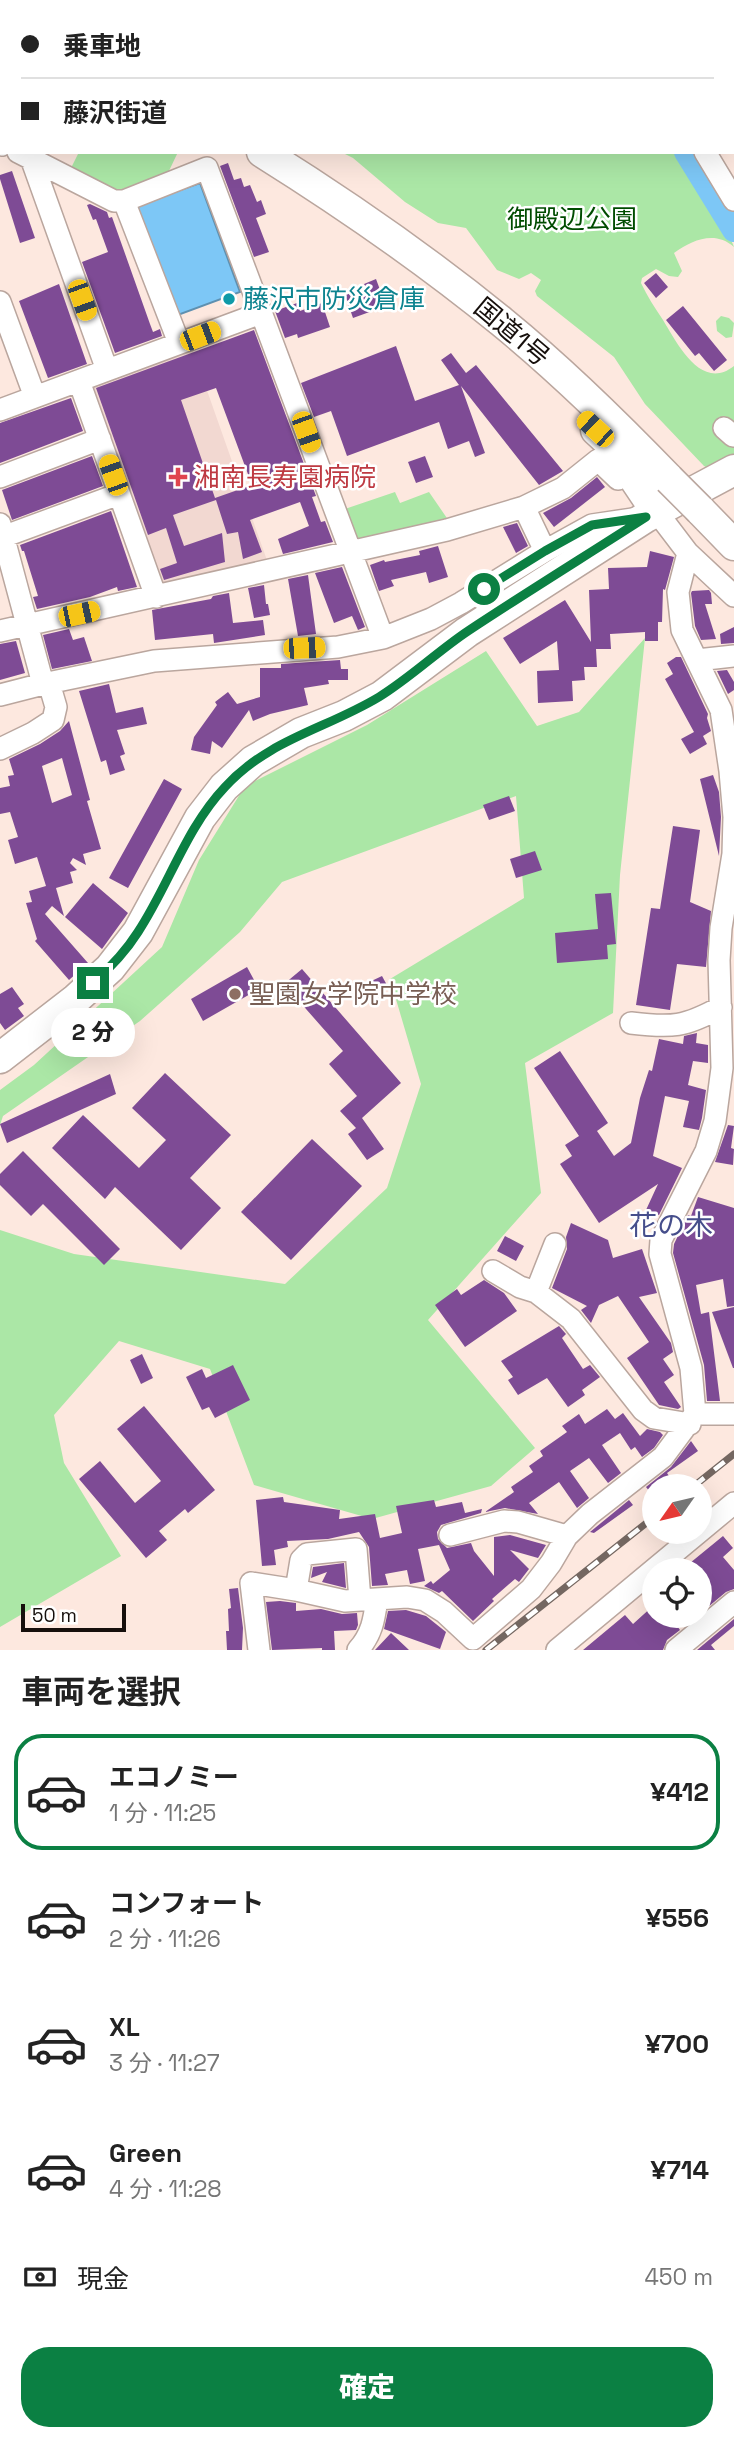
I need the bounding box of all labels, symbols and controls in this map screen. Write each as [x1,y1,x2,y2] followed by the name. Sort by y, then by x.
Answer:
[63,29,141,63] text: 乗車地
[63,96,167,130] text: 藤沢街道
[507,202,637,236] park label: 御殿辺公園
[65,277,100,323] car
[243,282,425,316] place label: 藤沢市防災倉庫
[467,290,557,374] street label: 国道1号
[221,291,237,307] marker: 藤沢市防災倉庫
[177,319,224,353] car
[573,407,618,451] car
[289,409,324,455] car
[96,452,131,498] car
[194,460,376,494] place label: 湘南長寿園病院
[168,467,188,487] marker: 湘南長寿園病院
[468,573,500,605] route start
[57,599,102,629] car
[283,637,326,659] car
[77,967,109,999] route end
[249,977,457,1011] place label: 聖園女学院中学校
[227,986,243,1002] marker: 聖園女学院中学校
[51,1007,135,1056] callout: 2 分
[72,1017,114,1047] text: 2 分
[629,1207,713,1243] district label: 花の木
[642,1474,712,1544] north arrow
[642,1474,712,1628] map controls
[642,1558,712,1628] button: locate
[21,1601,126,1633] scale bar
[32,1603,77,1628] text: 50 m
[21,1672,181,1712] text: 車両を選択
[109,1760,239,1794] text: エコノミー
[25,1761,88,1824] icon: car
[650,1775,709,1809] text: ¥412
[109,1798,216,1828] text: 1 分 · 11:25
[109,1886,264,1920] text: コンフォート
[25,1887,88,1950] icon: car
[646,1901,709,1935] text: ¥556
[109,1924,221,1954] text: 2 分 · 11:26
[109,2010,140,2044] text: XL
[25,2013,88,2076] icon: car
[645,2027,709,2061] text: ¥700
[109,2048,220,2078] text: 3 分 · 11:27
[109,2136,182,2170] text: Green
[25,2139,88,2202] icon: car
[650,2153,709,2187] text: ¥714
[109,2174,222,2204] text: 4 分 · 11:28
[21,2258,59,2296] icon: cash
[77,2262,129,2296] text: 現金
[644,2262,713,2292] text: 450 m
[21,2347,713,2427] button: 確定

